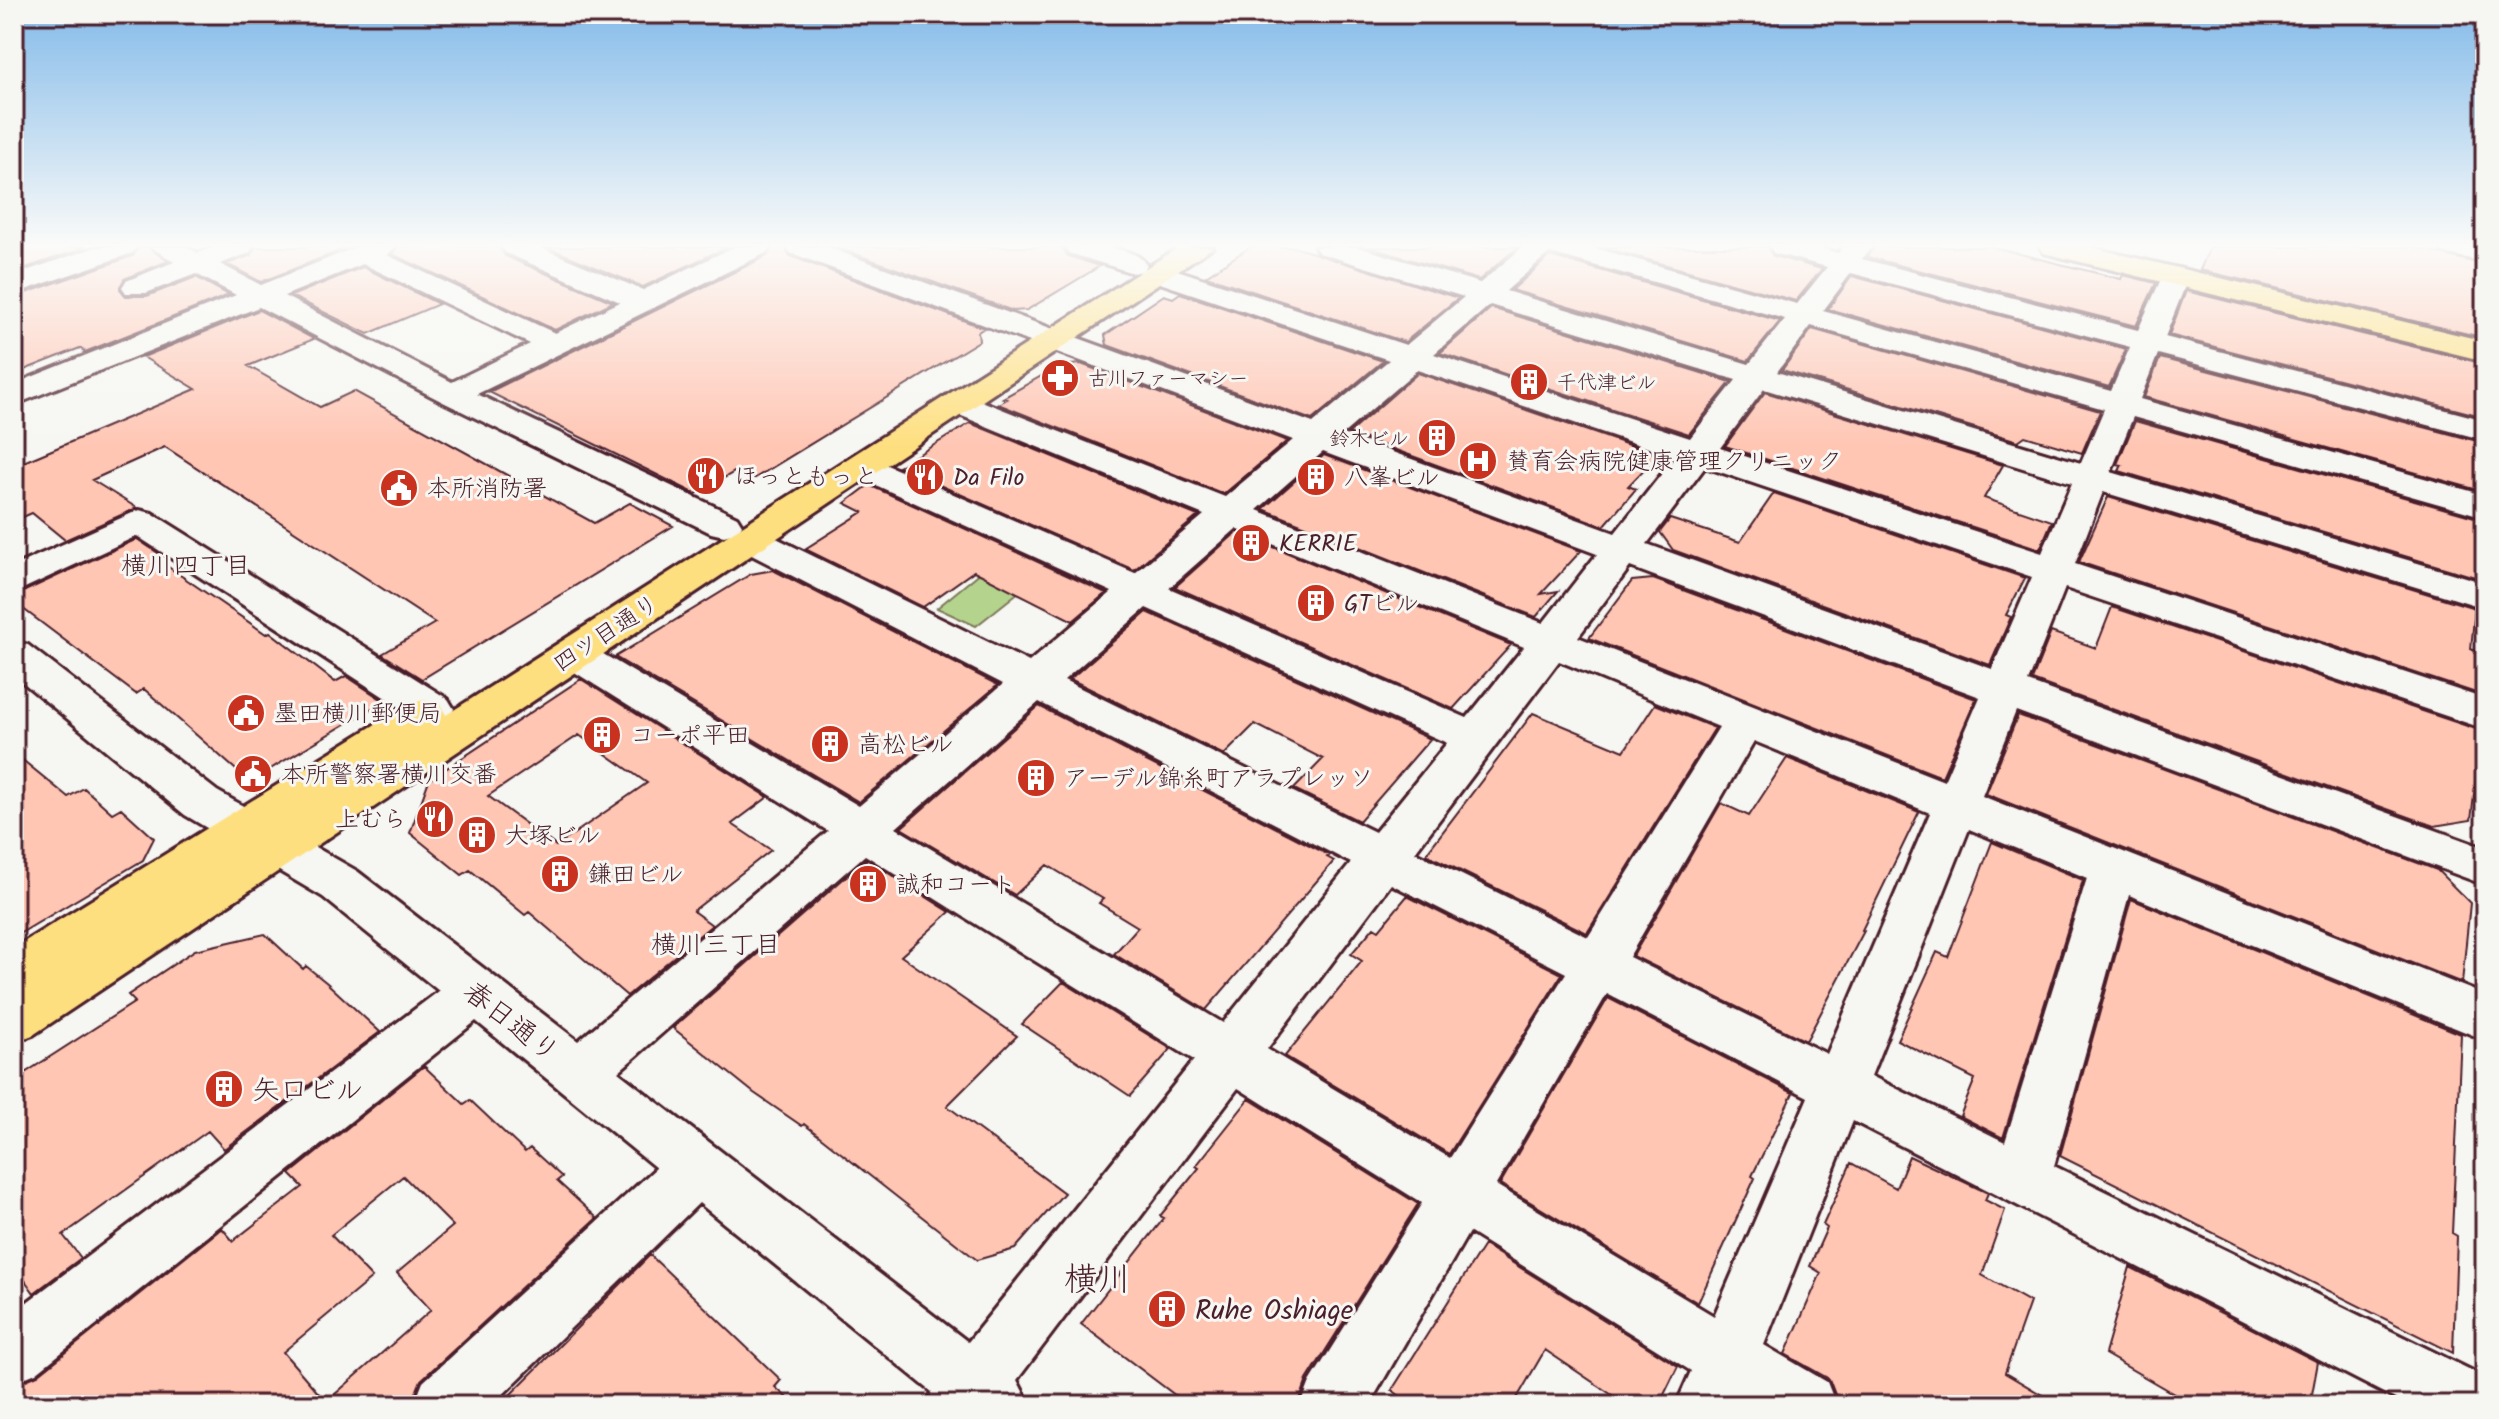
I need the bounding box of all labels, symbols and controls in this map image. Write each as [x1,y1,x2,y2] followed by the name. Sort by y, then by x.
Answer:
[1039,357,1081,399] pharmacy icon: 古川ファーマシー
[1508,361,1550,403] building icon: 千代津ビル
[1088,364,1248,396] place label: 古川ファーマシー
[1557,368,1657,400] place label: 千代津ビル
[1416,417,1458,459] building icon: 鈴木ビル
[1329,424,1409,456] place label: 鈴木ビル
[1457,440,1499,482] hospital icon: 賛育会病院健康管理クリニック
[1506,443,1842,482] place label: 賛育会病院健康管理クリニック
[685,455,727,497] restaurant icon: ほっともっと
[904,456,946,498] restaurant icon: Da Filo
[1295,456,1337,498] building icon: 八峯ビル
[734,458,878,497] place label: ほっともっと
[953,459,1025,498] place label: Da Filo
[1344,459,1440,498] place label: 八峯ビル
[378,467,420,509] public building icon: 本所消防署
[427,470,547,509] place label: 本所消防署
[1230,522,1272,564] building icon: KERRIE
[1279,525,1358,564] place label: KERRIE
[121,546,251,588] district label: 横川四丁目
[1295,582,1337,624] building icon: GTビル
[546,585,668,683] street label: 四ツ目通り
[1344,585,1419,624] place label: GTビル
[225,692,267,734] public building icon: 墨田横川郵便局
[274,695,442,734] place label: 墨田横川郵便局
[581,714,623,756] building icon: コーポ平田
[630,717,750,756] place label: コーポ平田
[809,723,851,765] building icon: 高松ビル
[858,726,954,765] place label: 高松ビル
[232,753,274,795] public building icon: 本所警察署横川交番
[281,756,497,795] place label: 本所警察署横川交番
[1015,757,1057,799] building icon: アーデル錦糸町アラプレッソ
[1064,760,1374,799] place label: アーデル錦糸町アラプレッソ
[414,798,456,840] restaurant icon: 上むら
[335,801,407,840] place label: 上むら
[456,814,498,856] building icon: 大塚ビル
[505,817,601,856] place label: 大塚ビル
[539,853,581,895] building icon: 鎌田ビル
[588,856,684,895] place label: 鎌田ビル
[847,863,889,905] building icon: 誠和コート
[896,866,1016,905] place label: 誠和コート
[651,925,781,967] district label: 横川三丁目
[452,971,568,1075] street label: 春日通り
[203,1068,245,1110] building icon: 矢口ビル
[252,1069,363,1114] place label: 矢口ビル
[1064,1254,1132,1308] district label: 横川
[1146,1288,1188,1330] building icon: Ruhe Oshiage
[1195,1289,1354,1334] place label: Ruhe Oshiage

